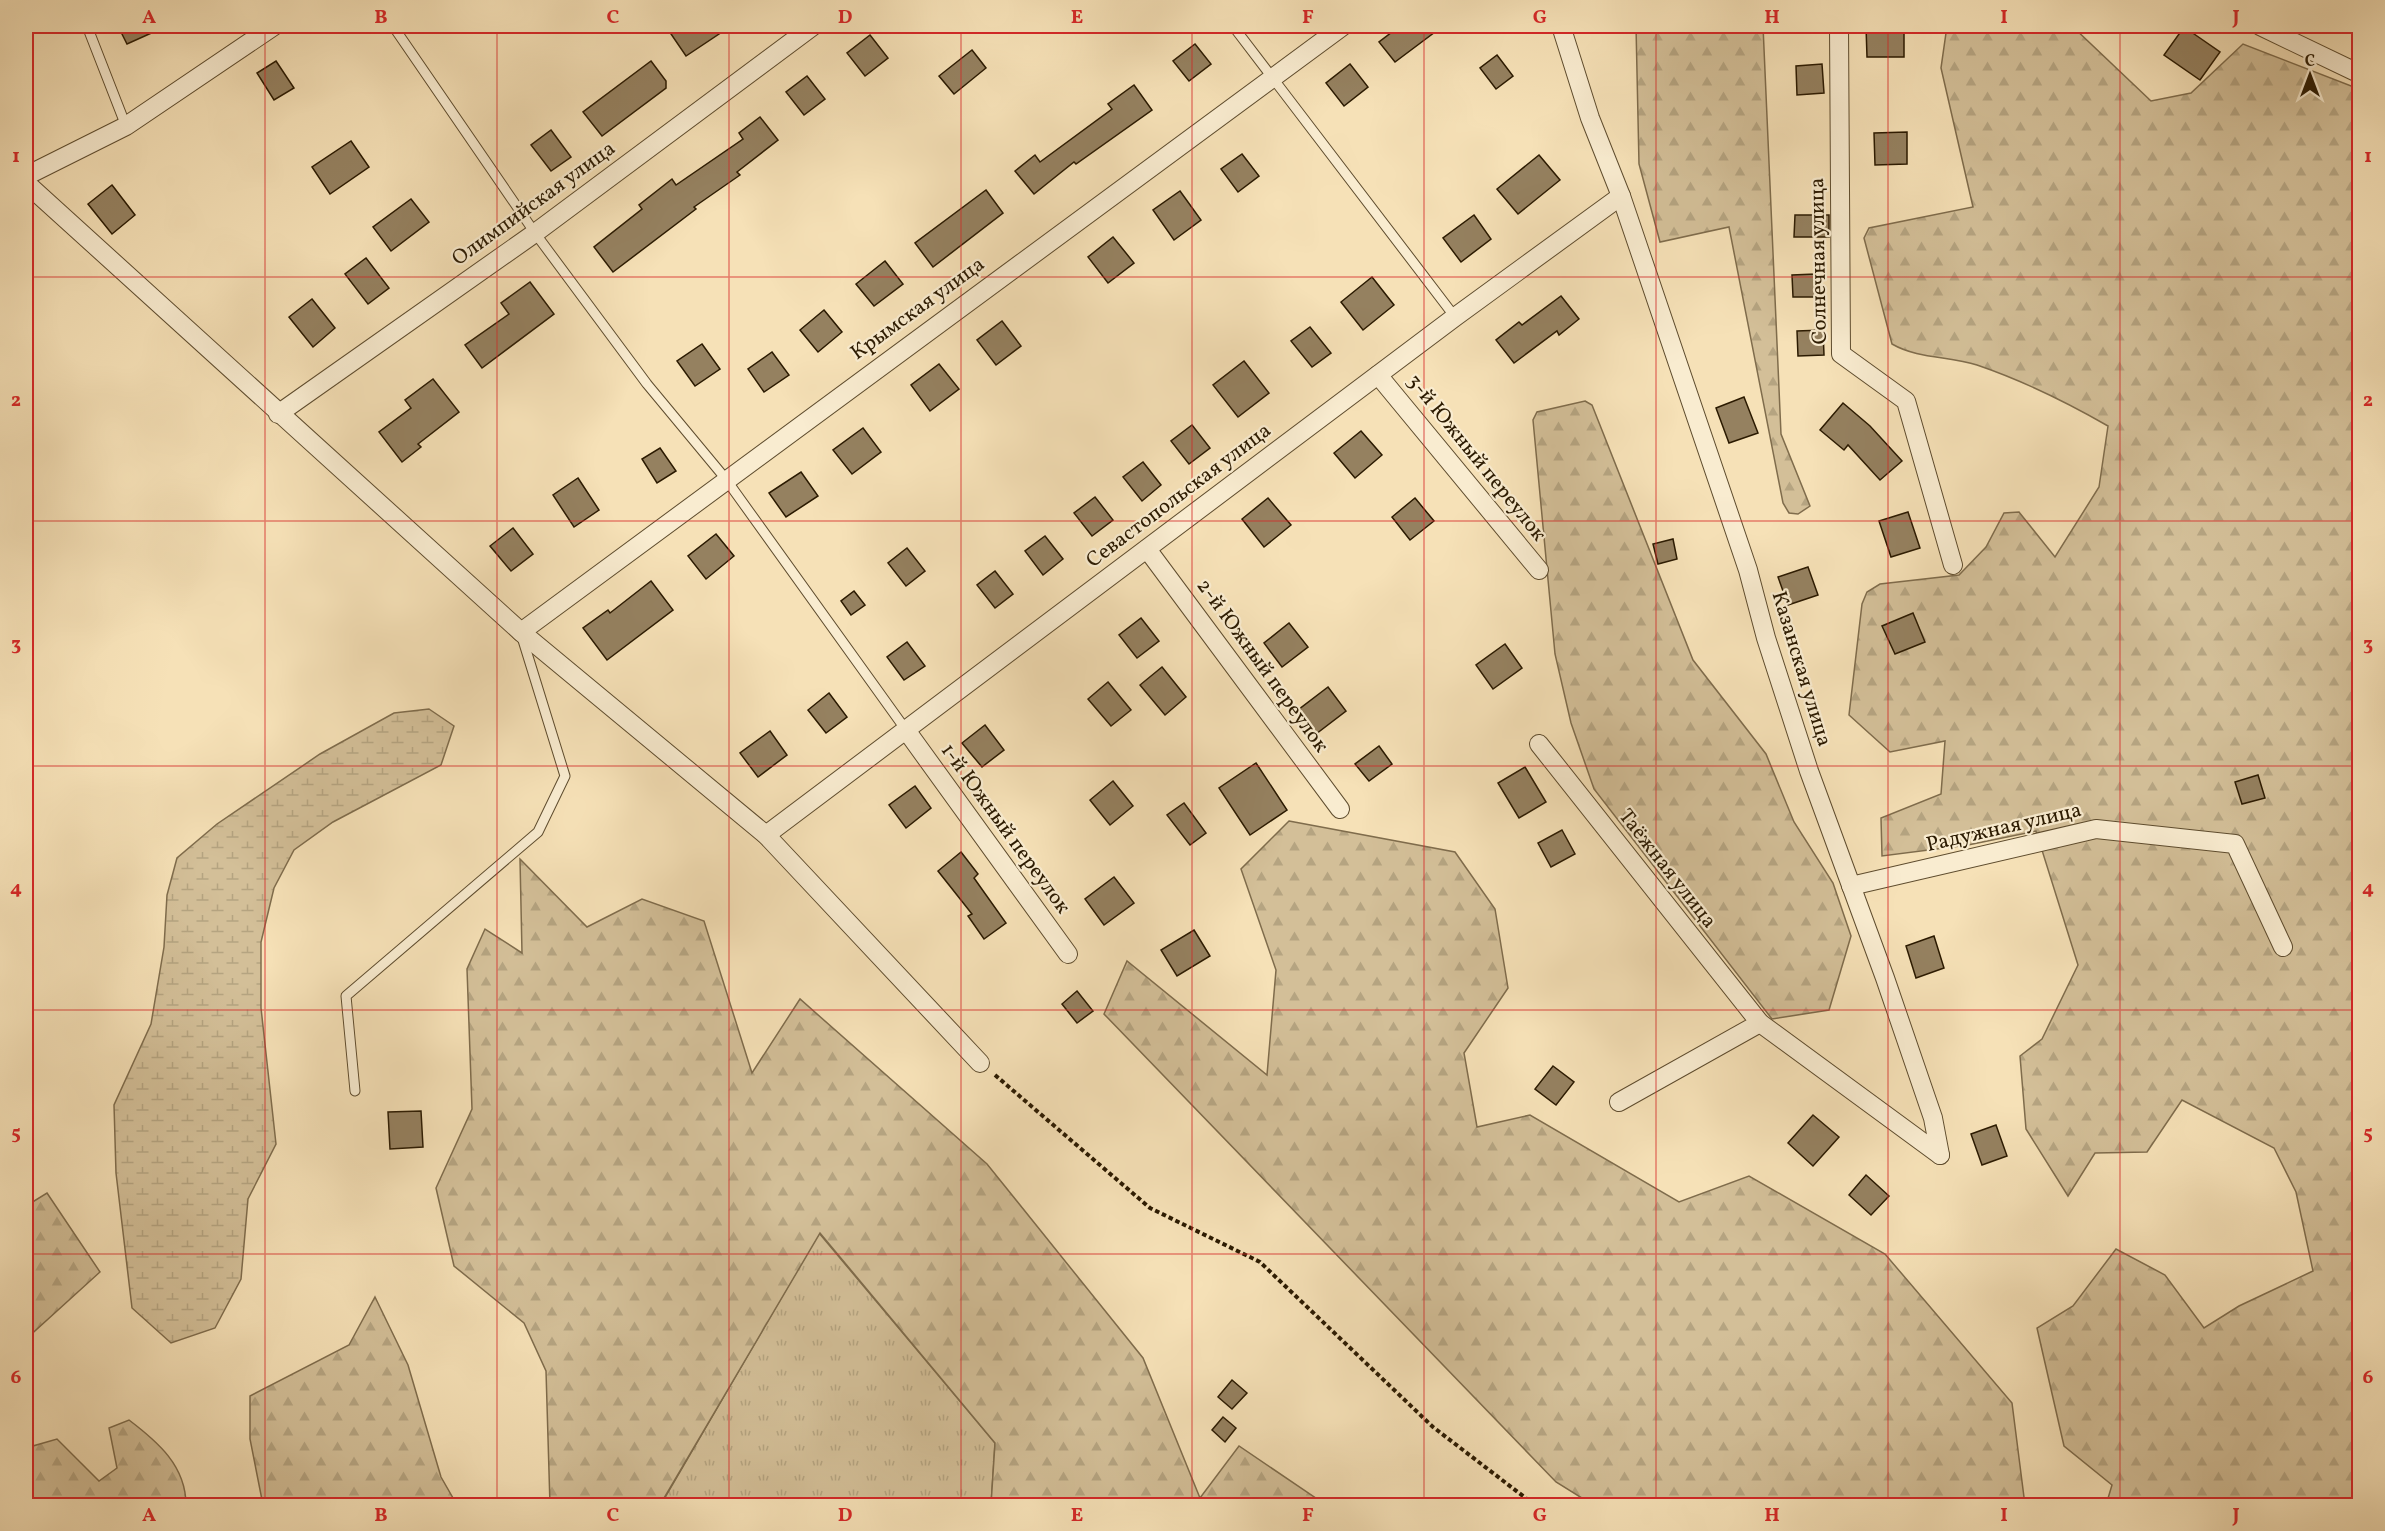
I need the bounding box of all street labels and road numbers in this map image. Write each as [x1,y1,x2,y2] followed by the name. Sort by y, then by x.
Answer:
[446,135,622,273] street label: Олимпийская улица
[1803,177,1835,345] street label: Солнечная улица
[845,250,991,368] street label: Крымская улица
[1399,368,1553,548] street label: 3-й Южный переулок
[1080,417,1278,575] street label: Севастопольская улица
[1189,573,1335,759] street label: 2-й Южный переулок
[1764,588,1838,750] street label: Казанская улица
[933,738,1077,920] street label: 1-й Южный переулок
[1923,796,2085,860] street label: Радужная улица
[1611,803,1723,935] street label: Таёжная улица

